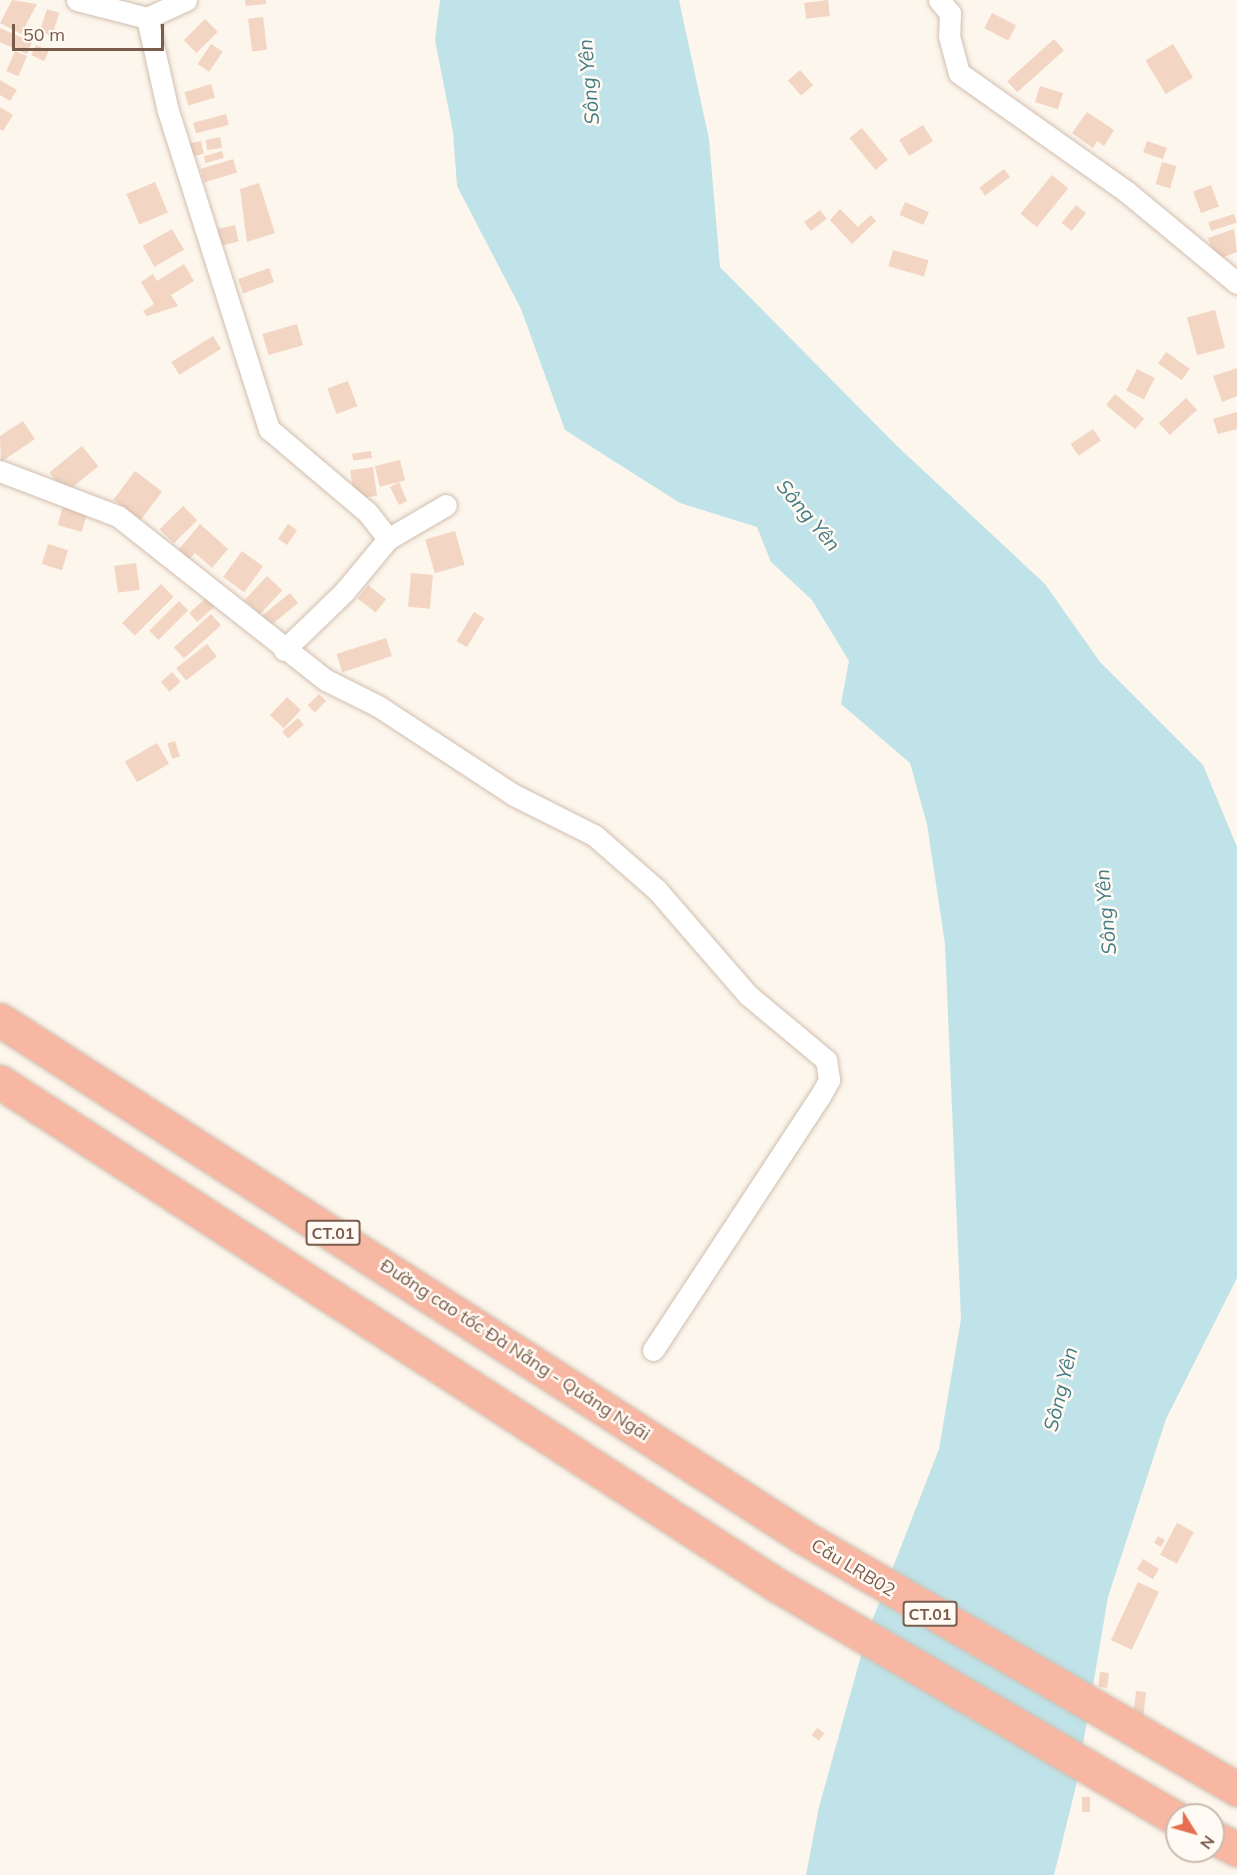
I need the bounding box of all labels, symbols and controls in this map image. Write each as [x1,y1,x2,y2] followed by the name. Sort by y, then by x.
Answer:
[15,12,166,50] scale bar
[23,23,65,46] text: 50 m
[572,38,604,126] water label: Sông Yên
[772,474,846,556] water label: Sông Yên
[1089,868,1121,956] water label: Sông Yên
[304,1220,362,1246] road number: CT.01
[376,1255,654,1445] street label: Đường cao tốc Đà Nẵng - Quảng Ngãi
[1038,1344,1082,1434] water label: Sông Yên
[807,1534,899,1602] street label: Cầu LRB02
[902,1601,958,1627] road number: CT.01
[1165,1803,1225,1863] north arrow
[1196,1832,1219,1853] text: N

